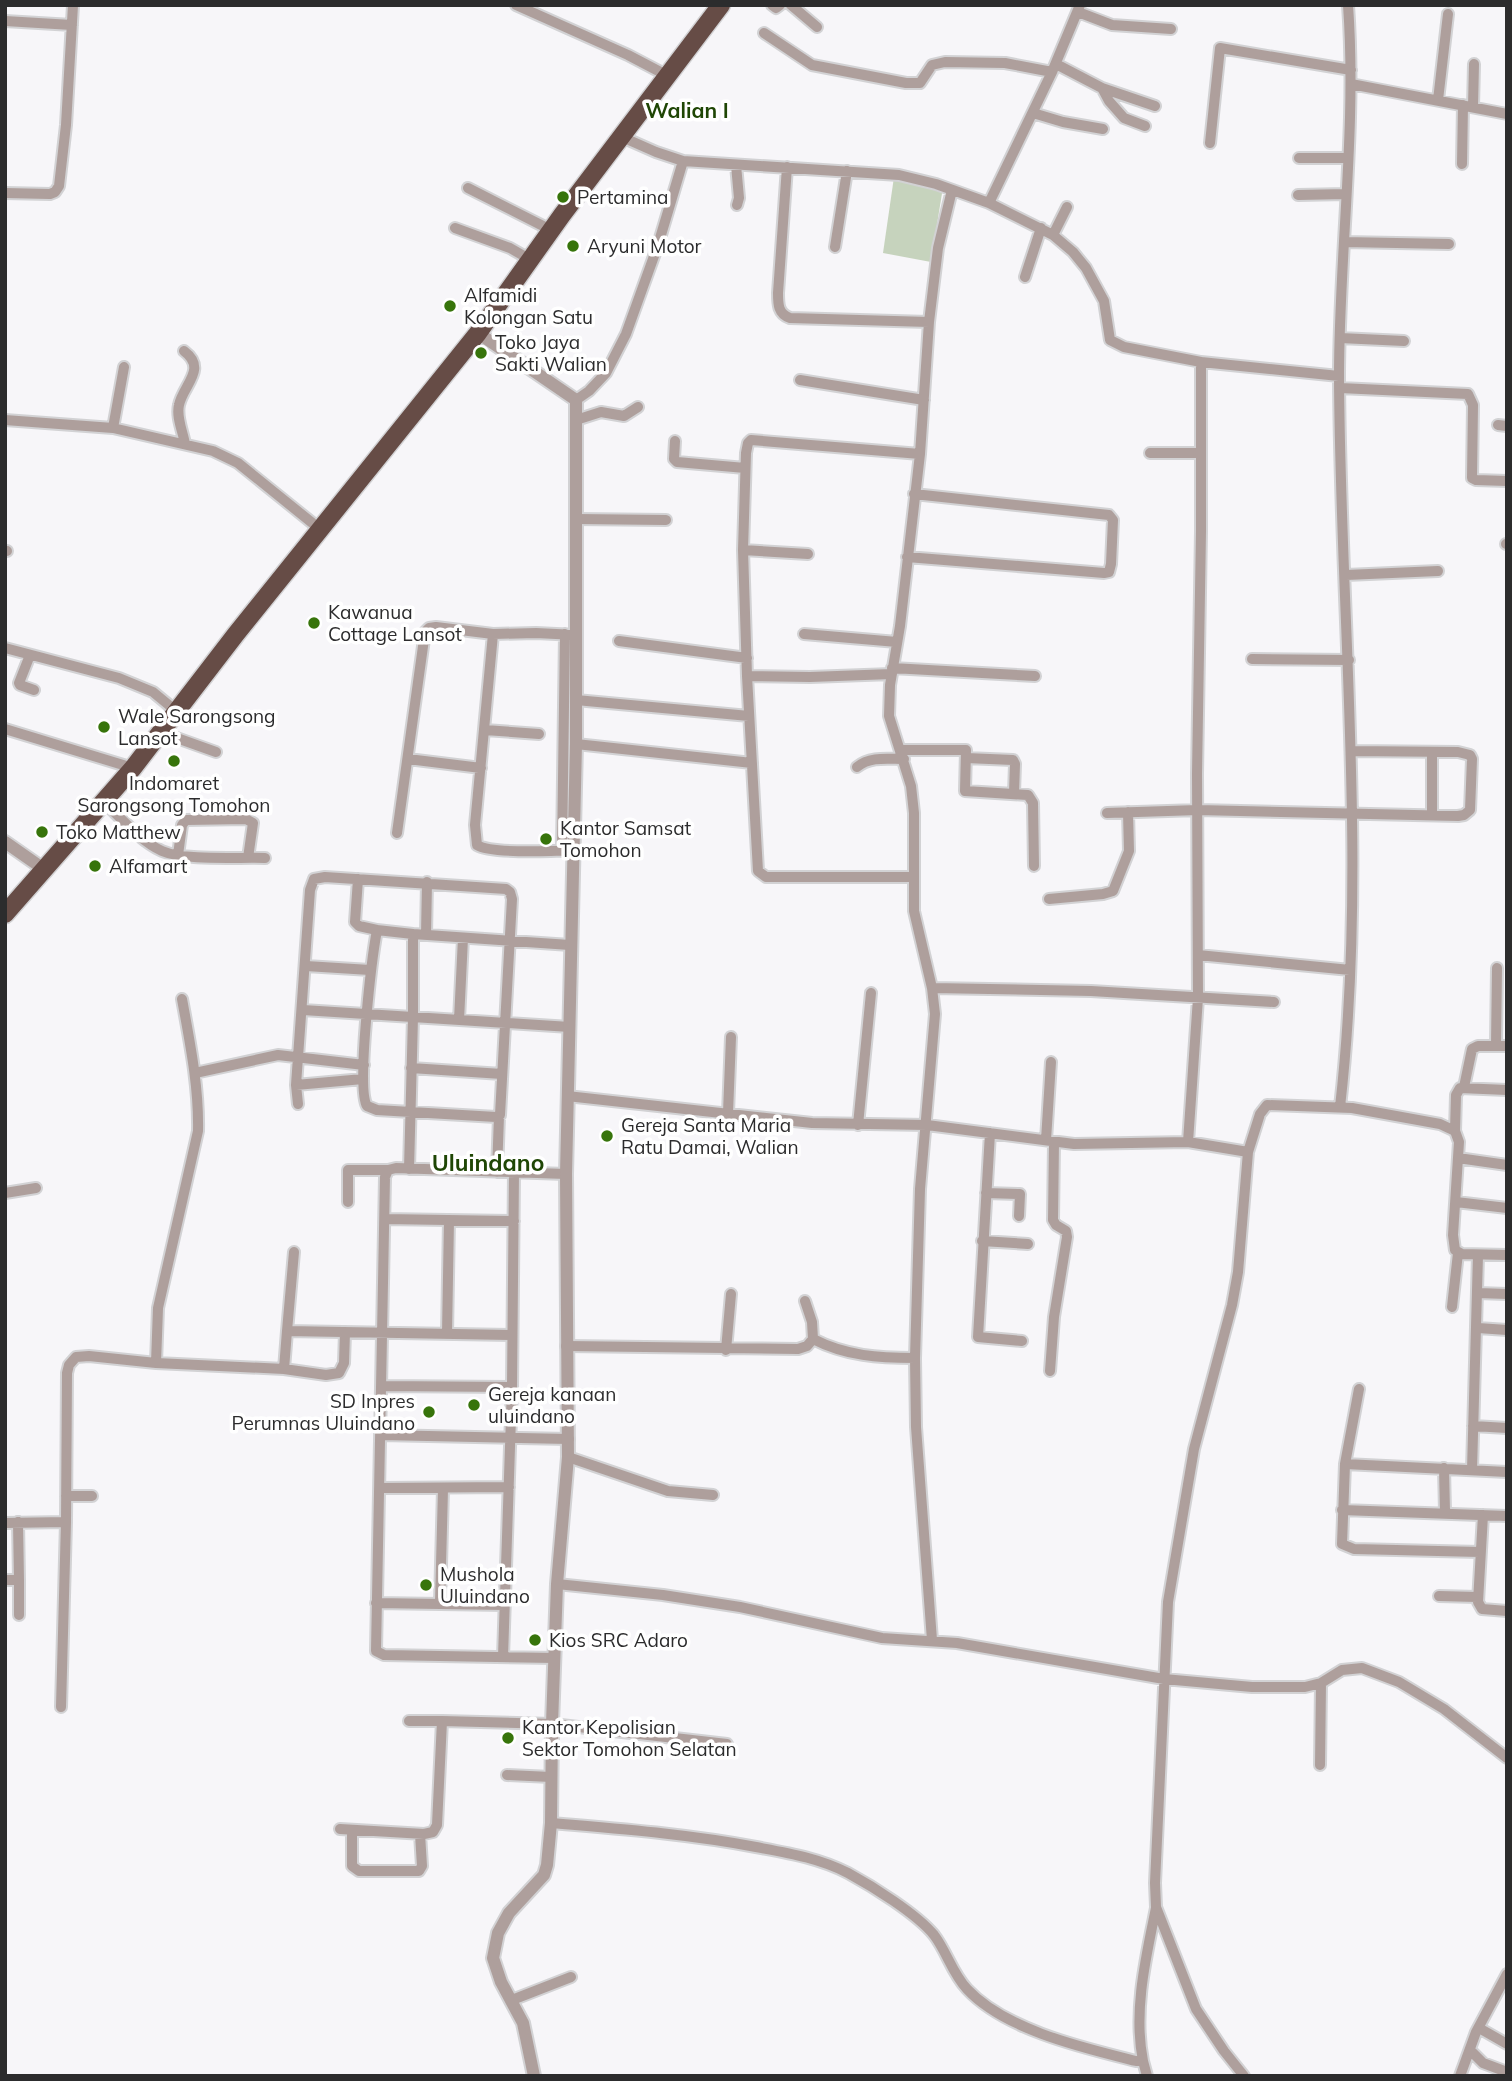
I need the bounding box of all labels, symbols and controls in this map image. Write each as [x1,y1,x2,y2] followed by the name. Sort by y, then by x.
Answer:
[645,97,729,123] district label: Walian I
[577,185,668,209] place label: Pertamina
[555,189,571,205] marker: Pertamina
[587,234,702,258] place label: Aryuni Motor
[565,238,581,254] marker: Aryuni Motor
[464,283,593,329] place label: Alfamidi Kolongan Satu
[442,298,458,314] marker: Alfamidi Kolongan Satu
[495,330,607,376] place label: Toko Jaya Sakti Walian
[473,345,489,361] marker: Toko Jaya Sakti Walian
[328,600,462,646] place label: Kawanua Cottage Lansot
[306,615,322,631] marker: Kawanua Cottage Lansot
[118,704,276,750] place label: Wale Sarongsong Lansot
[96,719,112,735] marker: Wale Sarongsong Lansot
[166,753,182,769] marker: Indomaret Sarongsong Tomohon
[78,771,270,817] place label: Indomaret Sarongsong Tomohon
[560,816,692,862] place label: Kantor Samsat Tomohon
[56,820,181,844] place label: Toko Matthew
[34,824,50,840] marker: Toko Matthew
[538,831,554,847] marker: Kantor Samsat Tomohon
[109,854,188,878] place label: Alfamart
[87,858,103,874] marker: Alfamart
[621,1113,799,1159] place label: Gereja Santa Maria Ratu Damai, Walian
[599,1128,615,1144] marker: Gereja Santa Maria Ratu Damai, Walian
[432,1148,544,1177] district label: Uluindano
[488,1382,616,1428] place label: Gereja kanaan uluindano
[231,1389,415,1435] place label: SD Inpres Perumnas Uluindano
[466,1397,482,1413] marker: Gereja kanaan uluindano
[421,1404,437,1420] marker: SD Inpres Perumnas Uluindano
[440,1562,530,1608] place label: Mushola Uluindano
[418,1577,434,1593] marker: Mushola Uluindano
[549,1628,688,1652] place label: Kios SRC Adaro
[527,1632,543,1648] marker: Kios SRC Adaro
[522,1715,737,1761] place label: Kantor Kepolisian Sektor Tomohon Selatan
[500,1730,516,1746] marker: Kantor Kepolisian Sektor Tomohon Selatan

